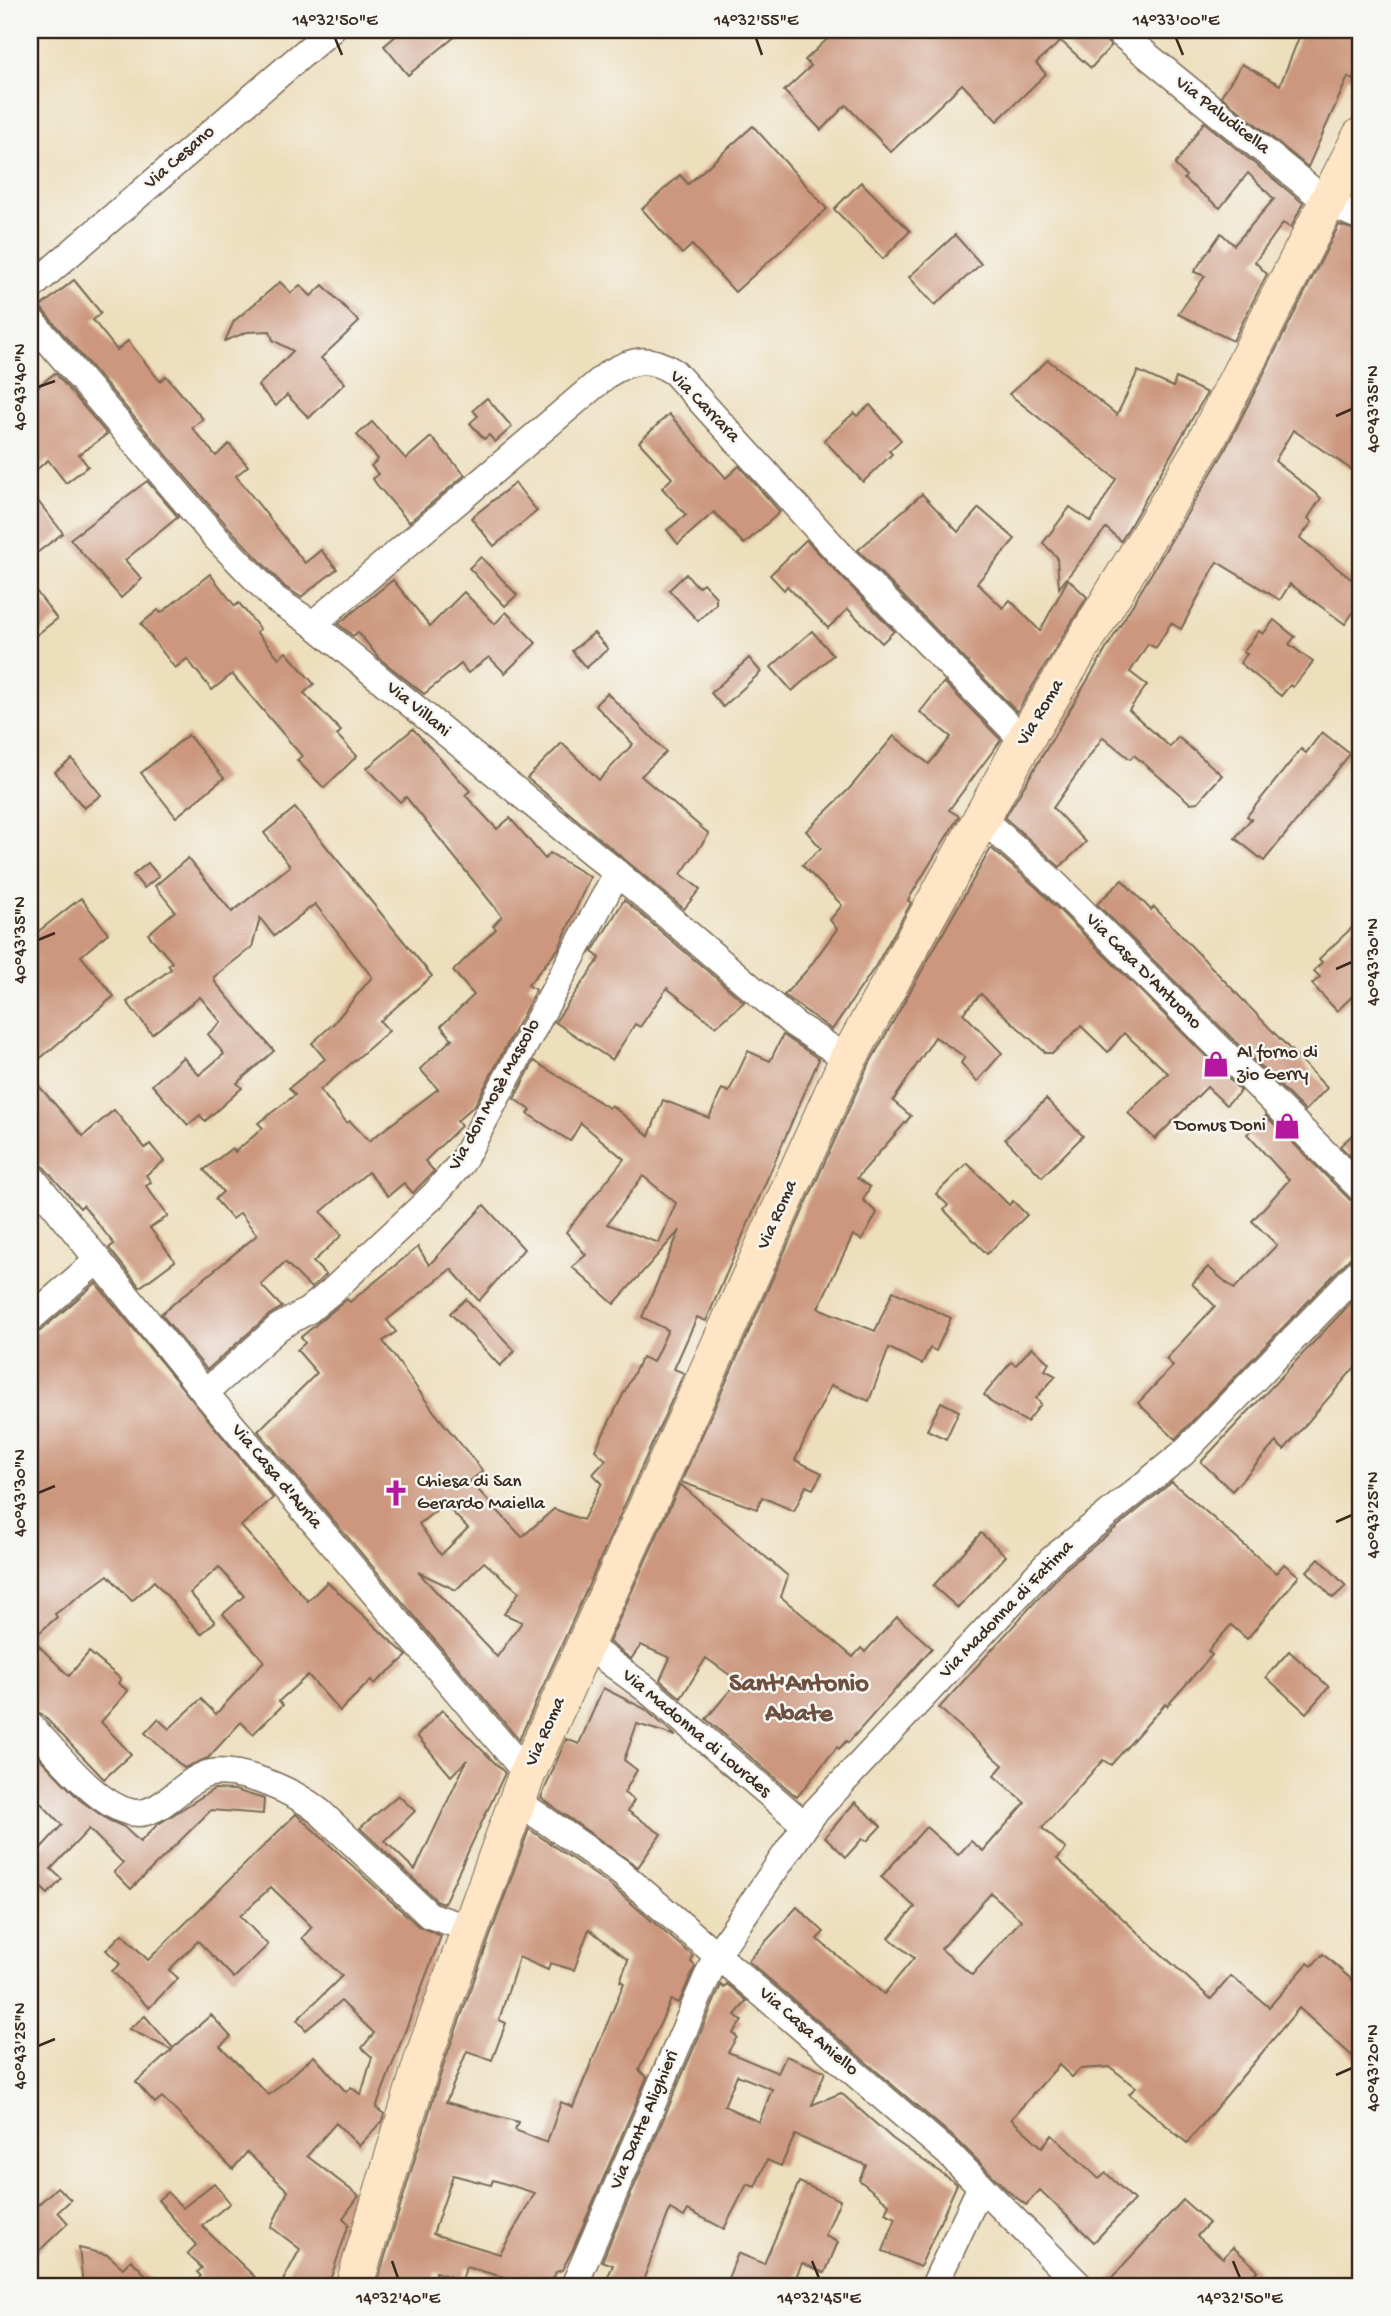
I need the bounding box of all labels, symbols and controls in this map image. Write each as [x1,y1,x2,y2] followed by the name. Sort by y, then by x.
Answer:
[292,11,378,32] text: 14°32'50"E
[713,11,799,32] text: 14°32'55"E
[1132,11,1220,32] text: 14°33'00"E
[1169,71,1275,161] street label: Via Paludicella
[139,121,220,196] street label: Via Cesano
[11,343,32,431] text: 40°43'40"N
[663,365,745,449] street label: Via Carrara
[1364,365,1385,453] text: 40°43'35"N
[1012,674,1071,751] street label: Via Roma
[380,676,455,743] street label: Via Villani
[11,896,32,984] text: 40°43'35"N
[1079,908,1206,1035] street label: Via Casa D'Antuono
[1364,918,1385,1006] text: 40°43'30"N
[443,1015,546,1176] street label: Via don Mosè Mascolo
[1237,1042,1318,1087] place label: Al forno di zio Gerry
[1201,1049,1231,1079] shop icon: Al forno di zio Gerry
[1272,1111,1302,1141] shop icon: Domus Doni
[1172,1115,1266,1138] place label: Domus Doni
[752,1175,804,1254] street label: Via Roma
[225,1419,328,1535] street label: Via Casa d'Auria
[11,1449,32,1537] text: 40°43'30"N
[417,1471,546,1516] place label: Chiesa di San Gerardo Maiella
[1364,1472,1385,1558] text: 40°43'25"N
[381,1478,411,1508] church icon: Chiesa di San Gerardo Maiella
[934,1535,1080,1685] street label: Via Madonna di Fatima
[616,1664,776,1804] street label: Via Madonna di Lourdes
[729,1670,869,1731] district label: Sant'Antonio Abate
[520,1692,572,1771] street label: Via Roma
[753,1982,863,2082] street label: Via Casa Aniello
[11,2003,32,2089] text: 40°43'25"N
[1364,2024,1385,2112] text: 40°43'20"N
[605,2047,685,2194] street label: Via Dante Alighieri
[355,2289,441,2310] text: 14°32'40"E
[776,2289,861,2310] text: 14°32'45"E
[1197,2289,1283,2310] text: 14°32'50"E

